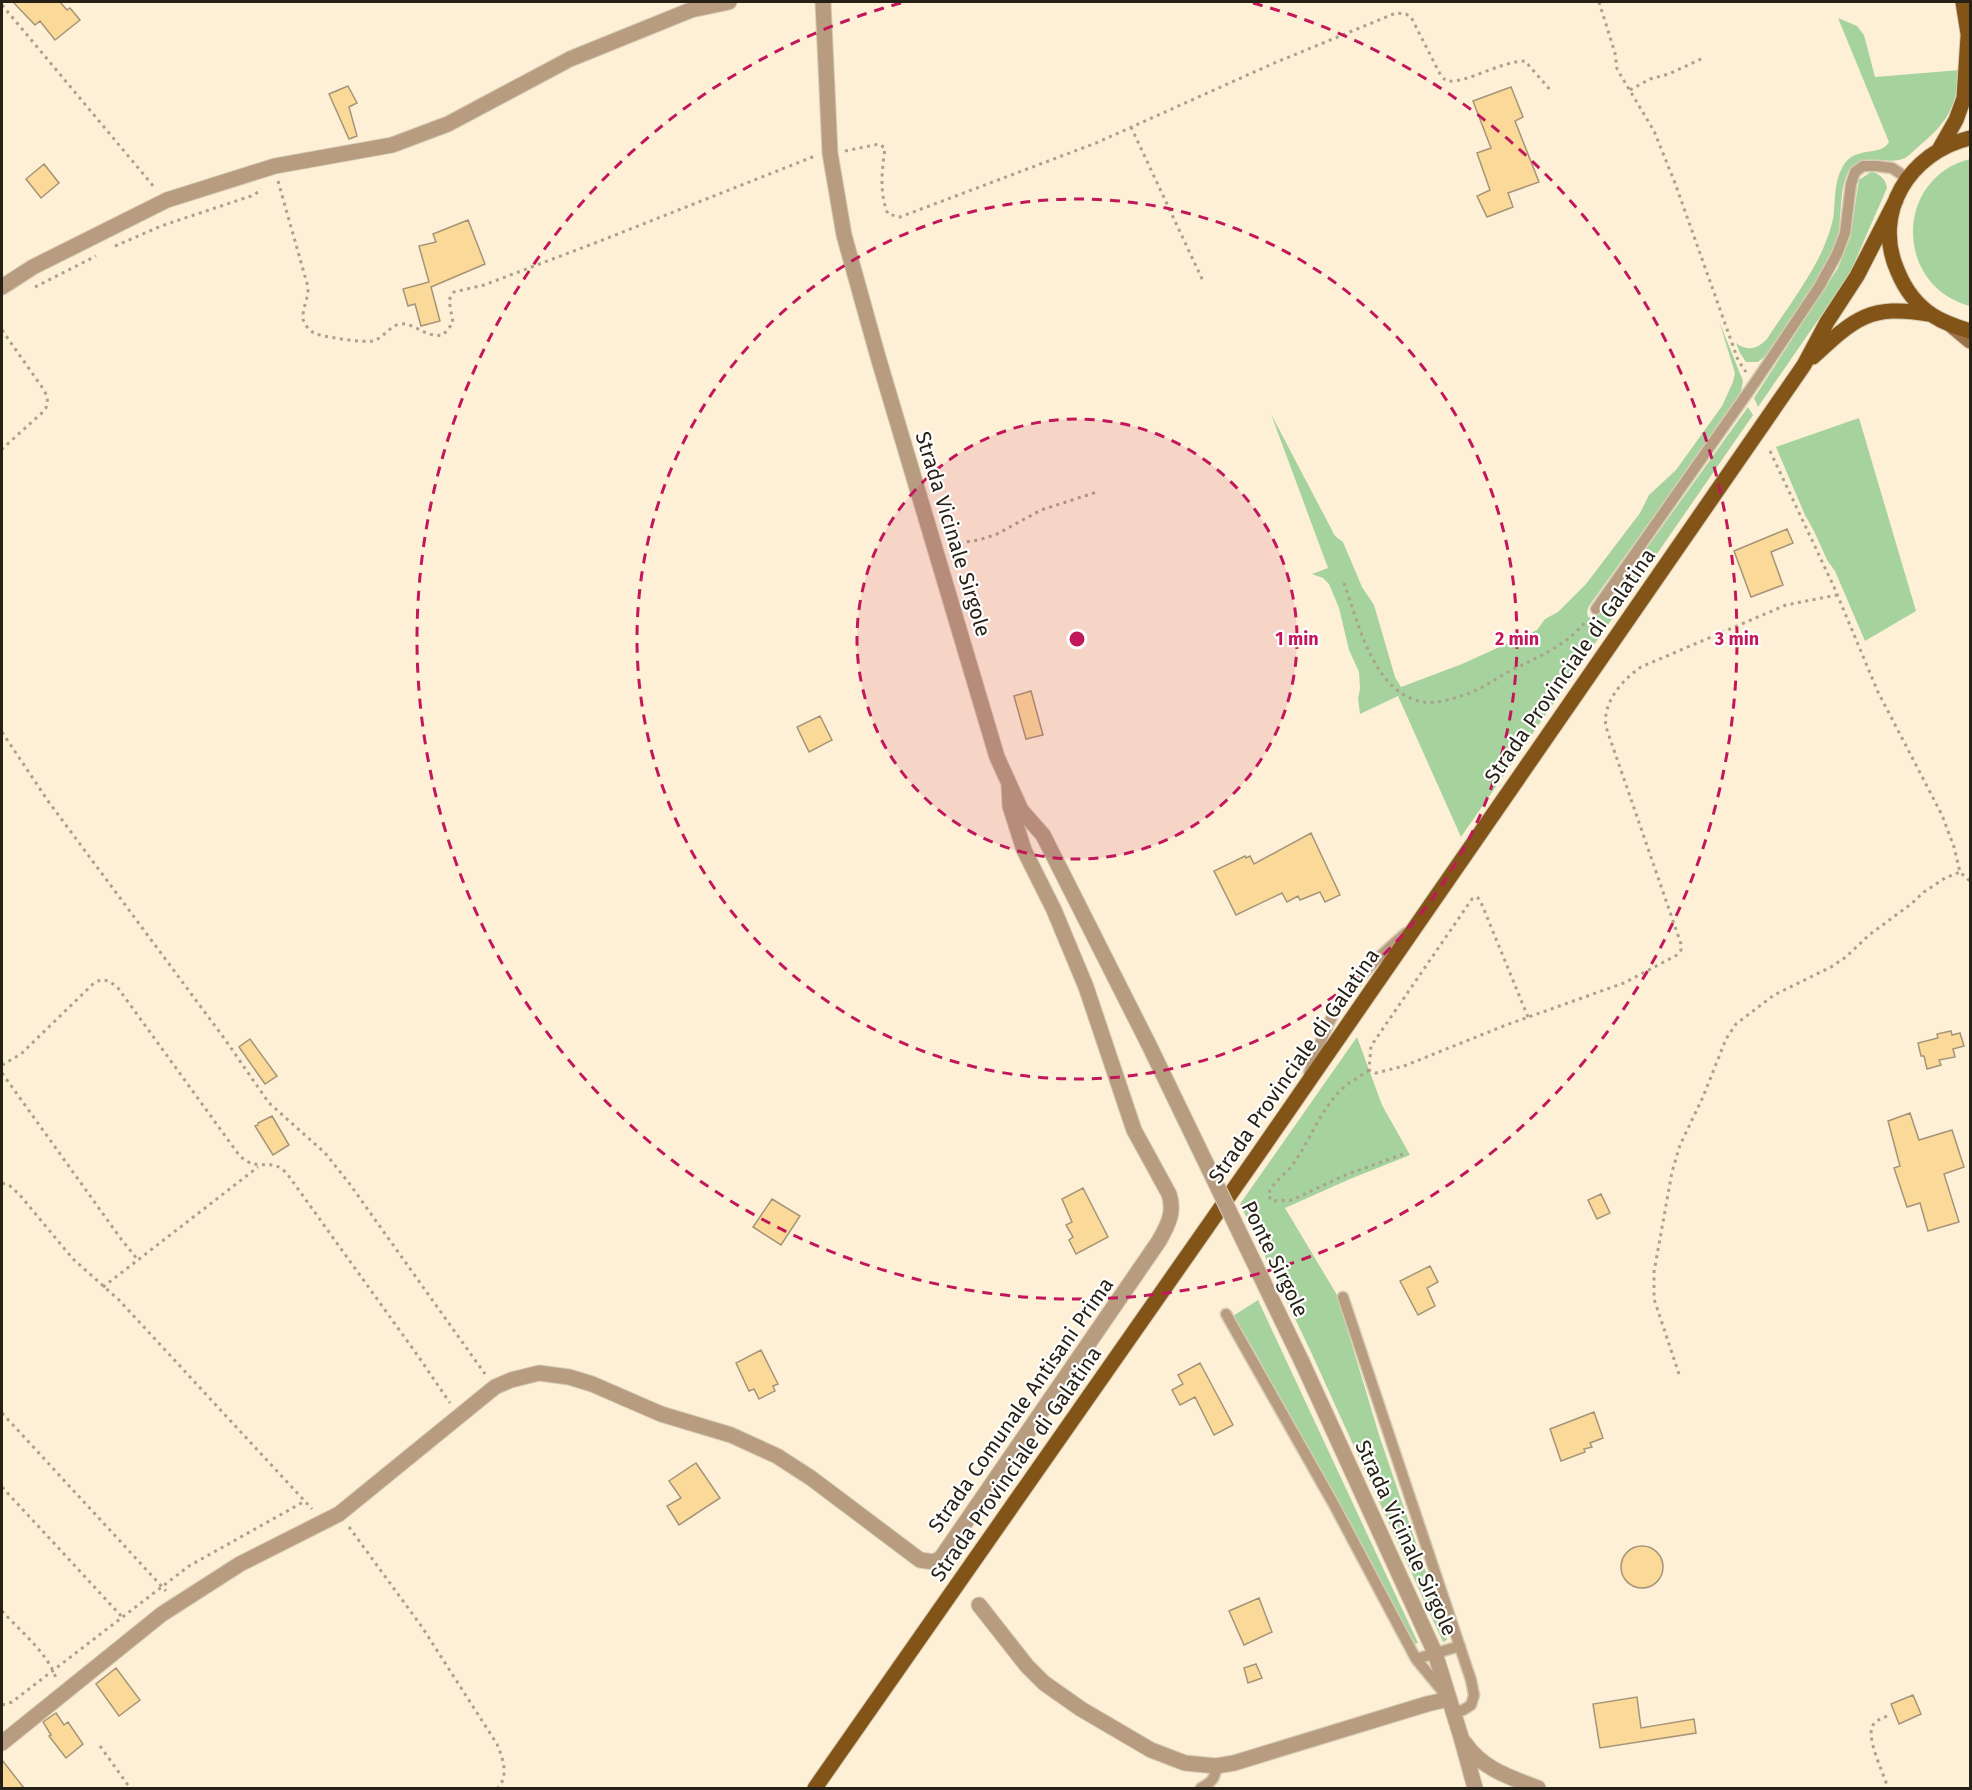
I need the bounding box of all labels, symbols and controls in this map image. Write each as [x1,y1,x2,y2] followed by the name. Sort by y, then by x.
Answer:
[909,428,997,640] street label: Strada Vicinale Sirgole
[1479,544,1661,788] street label: Strada Provinciale di Galatina
[1275,628,1319,650] text: 1 min
[1495,628,1539,650] text: 2 min
[1714,628,1759,650] text: 3 min
[1067,629,1087,649] centre of rings
[1203,944,1385,1188] street label: Strada Provinciale di Galatina
[1236,1197,1314,1321] street label: Ponte Sirgole
[923,1272,1119,1538] street label: Strada Comunale Antisani Prima
[925,1342,1107,1586] street label: Strada Provinciale di Galatina
[1349,1436,1463,1640] street label: Strada Vicinale Sirgole

